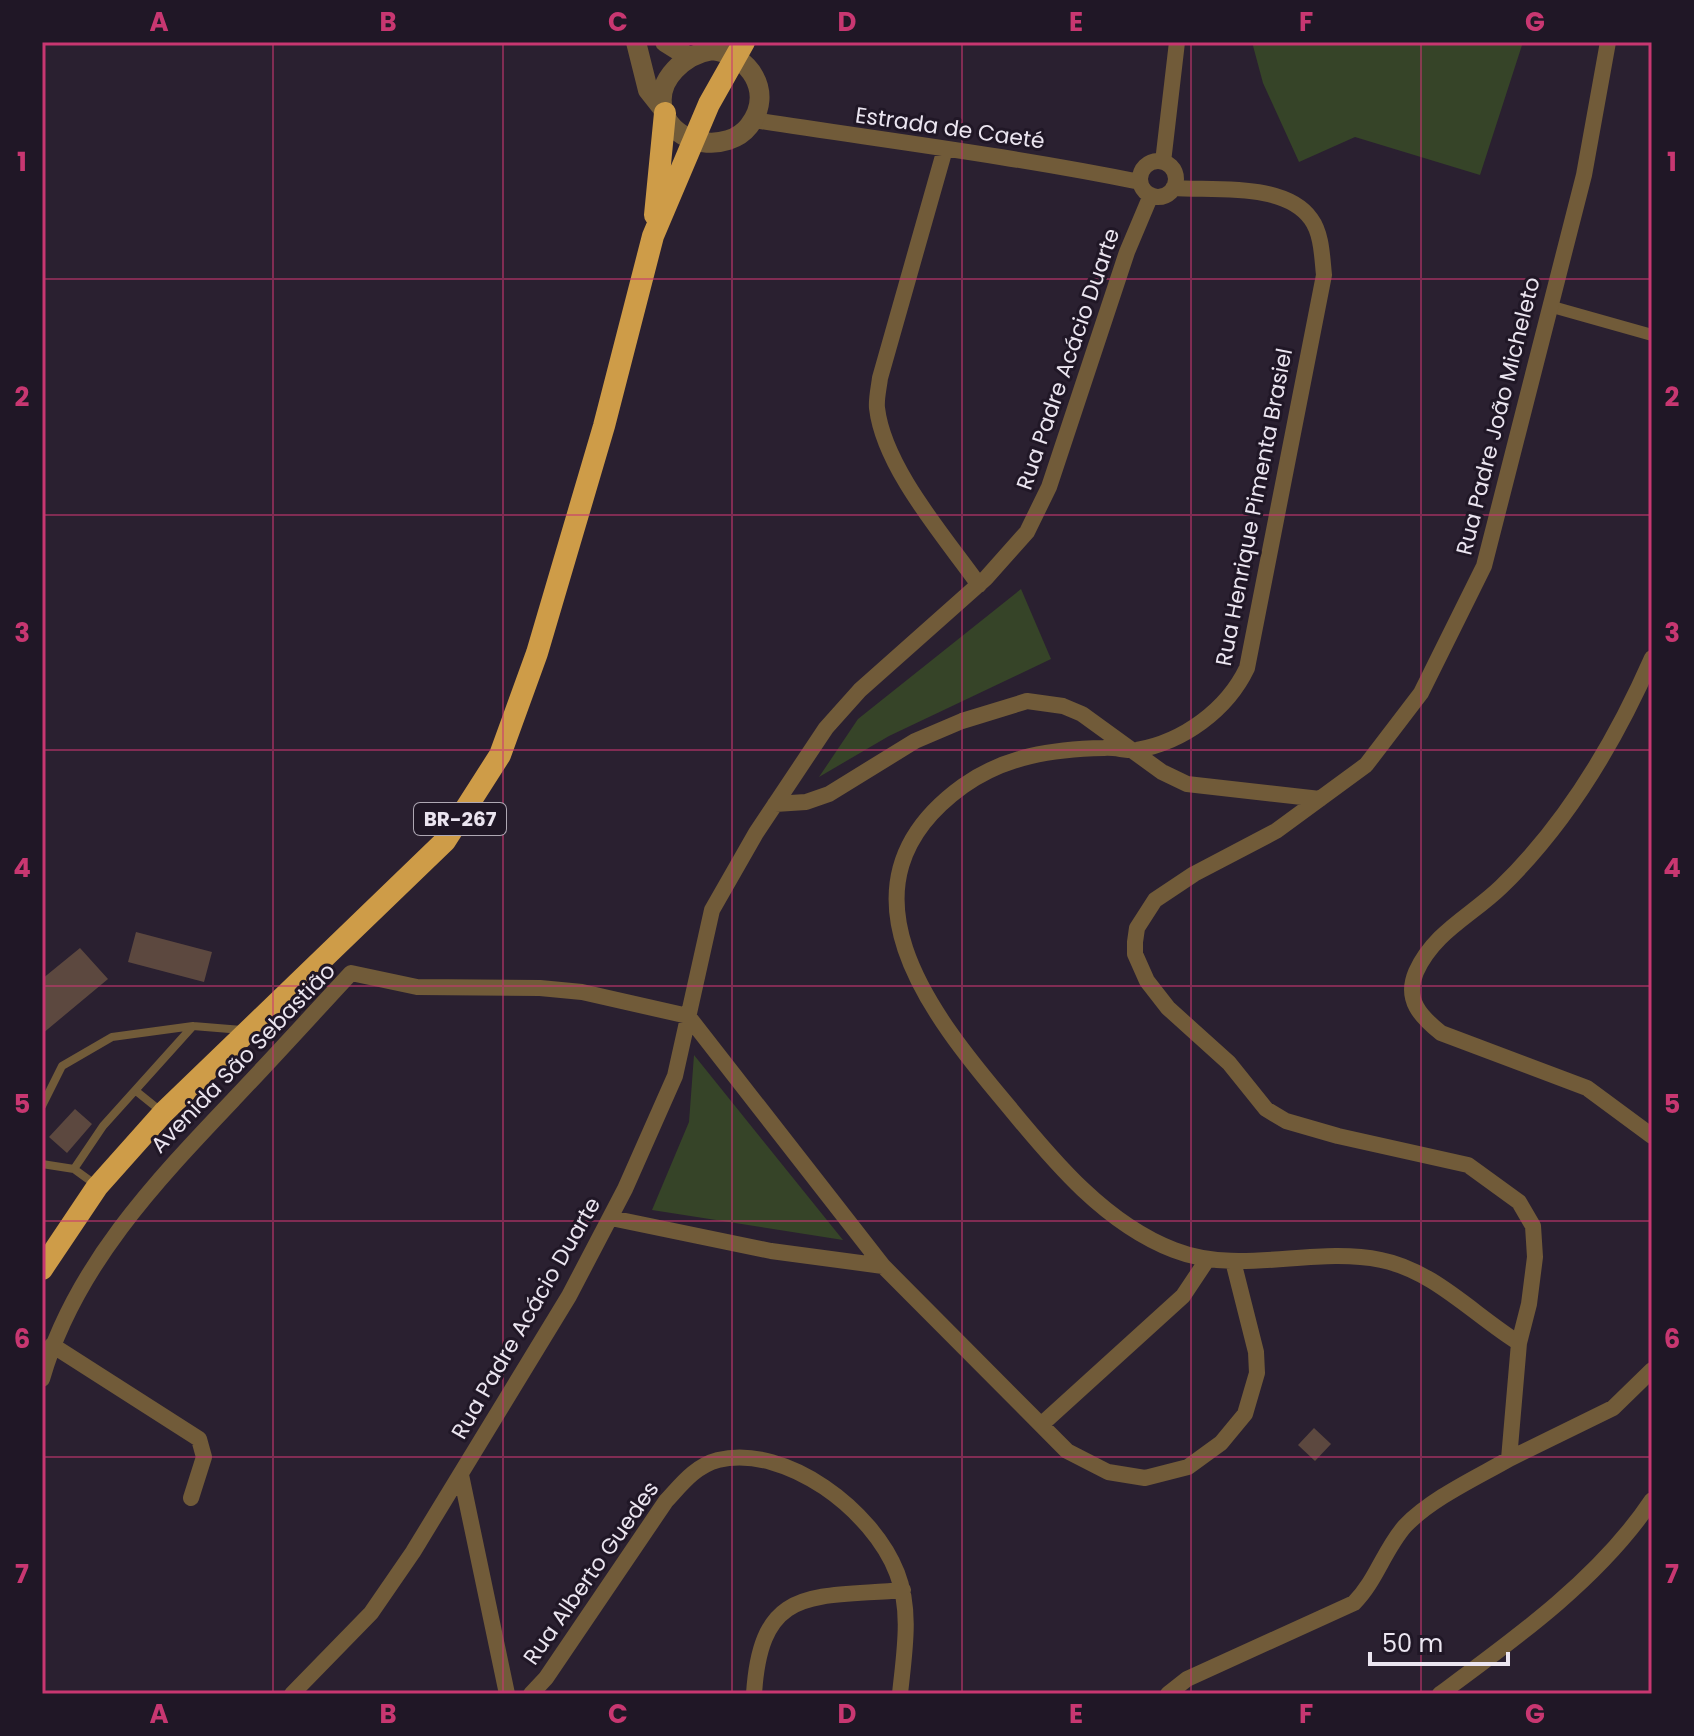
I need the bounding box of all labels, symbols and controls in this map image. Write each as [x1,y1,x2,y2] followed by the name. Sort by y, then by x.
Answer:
[149,4,169,40] text: A
[379,4,397,40] text: B
[608,4,628,40] text: C
[838,4,857,40] text: D
[1069,4,1083,40] text: E
[1299,4,1313,40] text: F
[1525,4,1545,40] text: G
[853,99,1047,157] street label: Estrada de Caeté
[17,144,27,180] text: 1
[1667,144,1677,180] text: 1
[1009,224,1127,494] street label: Rua Padre Acácio Duarte
[1448,274,1548,558] street label: Rua Padre João Micheleto
[1208,345,1300,669] street label: Rua Henrique Pimenta Brasiel
[15,379,30,415] text: 2
[1665,379,1680,415] text: 2
[14,615,30,651] text: 3
[1664,615,1680,651] text: 3
[414,803,506,835] road number: BR-267
[13,850,31,886] text: 4
[1663,850,1681,886] text: 4
[144,956,342,1160] street label: Avenida São Sebastião
[14,1086,30,1122] text: 5
[1664,1086,1680,1122] text: 5
[444,1191,608,1445] street label: Rua Padre Acácio Duarte
[14,1321,30,1357] text: 6
[1664,1321,1680,1357] text: 6
[516,1475,666,1671] street label: Rua Alberto Guedes
[15,1556,29,1592] text: 7
[1665,1556,1679,1592] text: 7
[1370,1616,1508,1666] scale bar
[1382,1627,1443,1660] text: 50 m
[149,1696,169,1732] text: A
[379,1696,397,1732] text: B
[608,1696,628,1732] text: C
[838,1696,857,1732] text: D
[1069,1696,1083,1732] text: E
[1299,1696,1313,1732] text: F
[1525,1696,1545,1732] text: G

